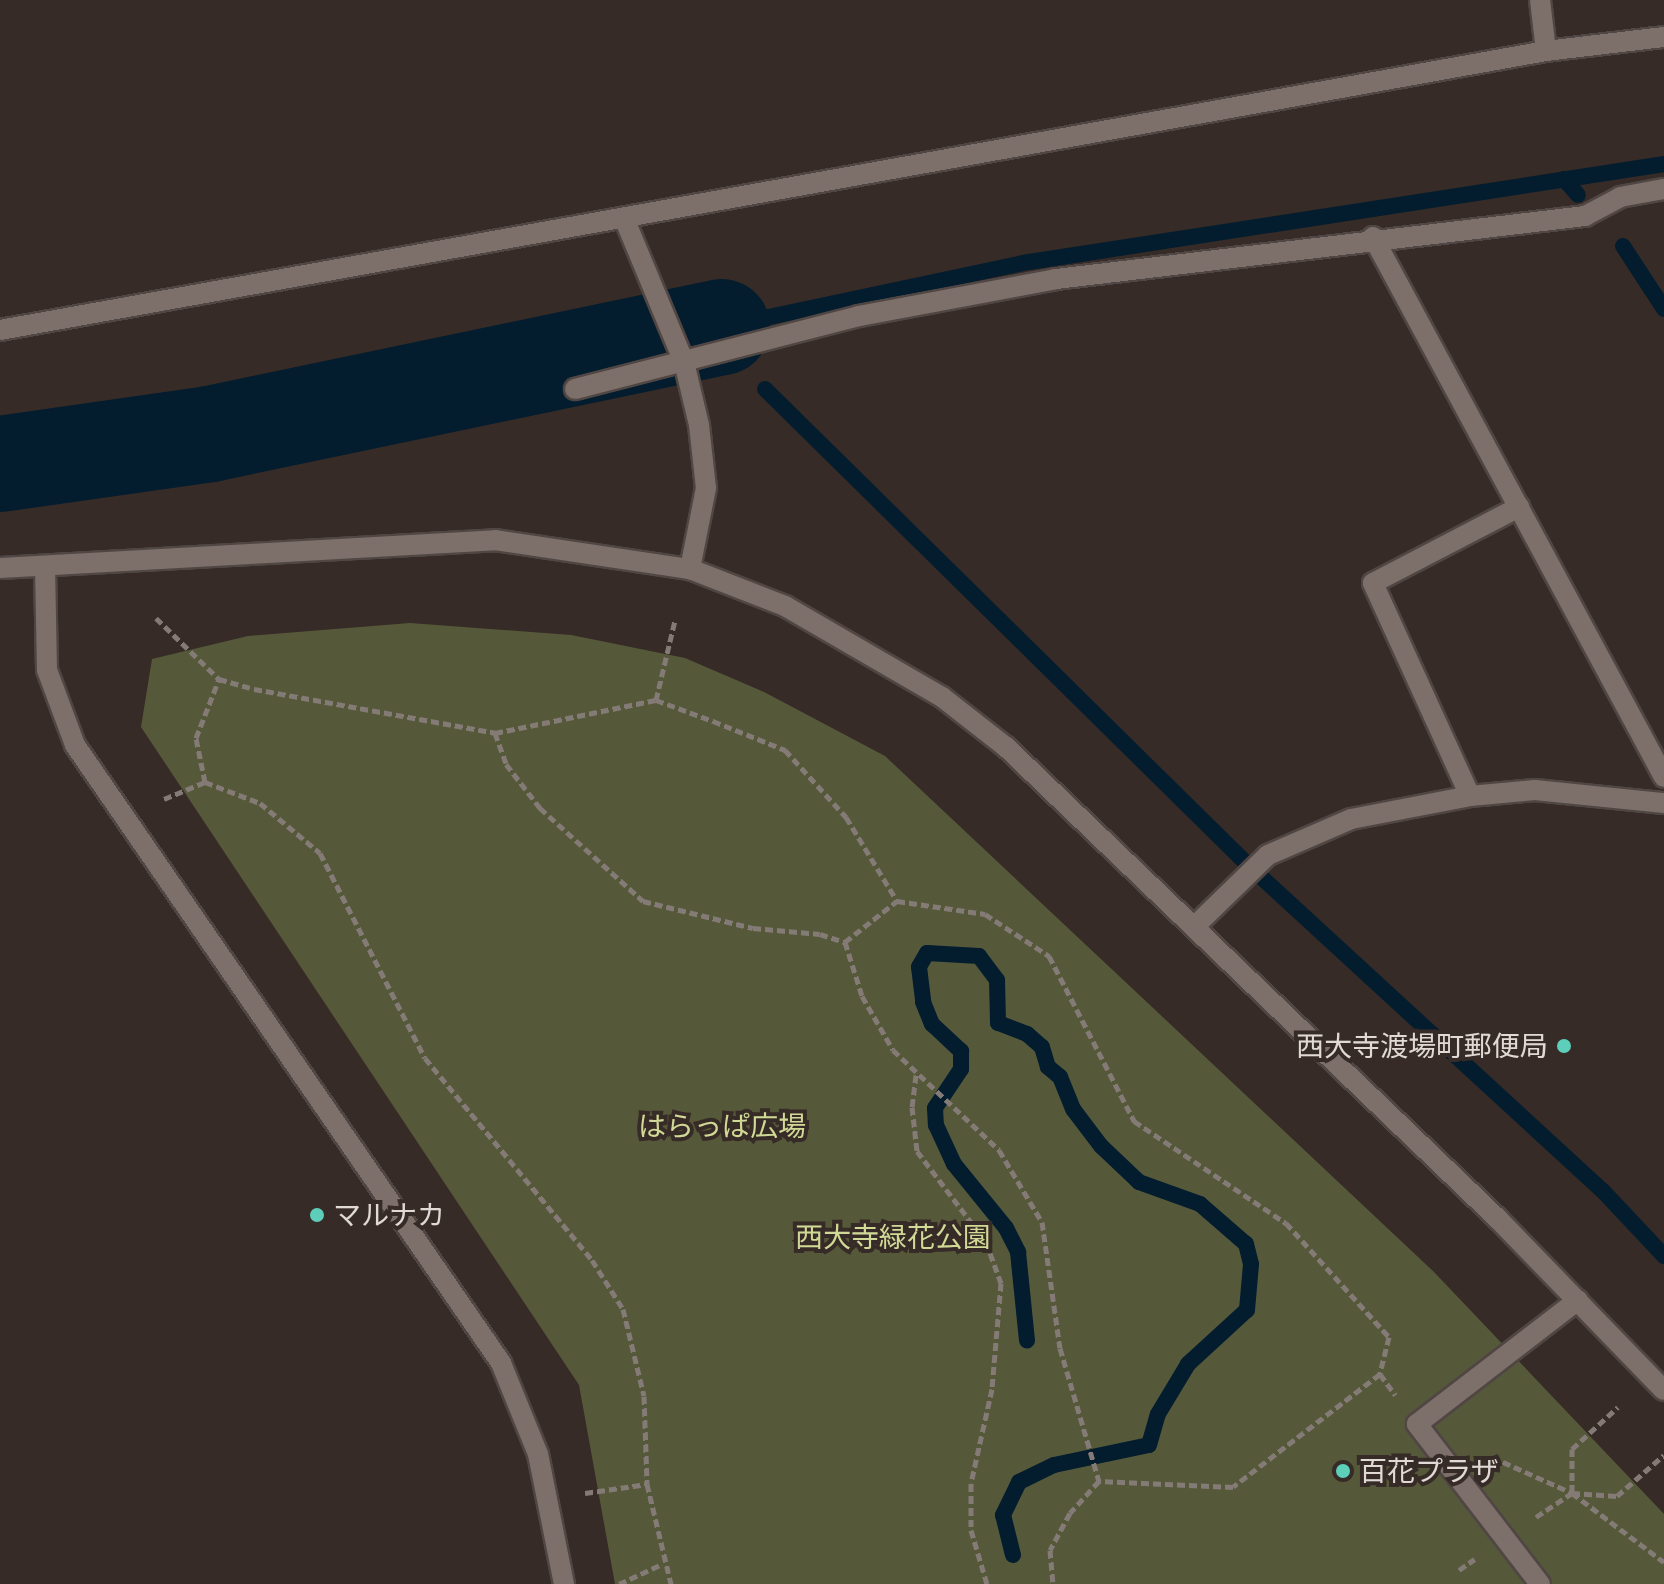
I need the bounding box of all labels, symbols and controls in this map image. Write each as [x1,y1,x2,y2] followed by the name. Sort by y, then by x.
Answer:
[1296,1029,1548,1063] place label: 西大寺渡場町郵便局
[1555,1037,1573,1055] marker: 西大寺渡場町郵便局
[638,1109,806,1143] park label: はらっぱ広場
[333,1198,445,1232] place label: マルナカ
[308,1206,326,1224] marker: マルナカ
[795,1220,991,1254] park label: 西大寺緑花公園
[1359,1454,1499,1488] place label: 百花プラザ
[1334,1462,1352,1480] marker: 百花プラザ

